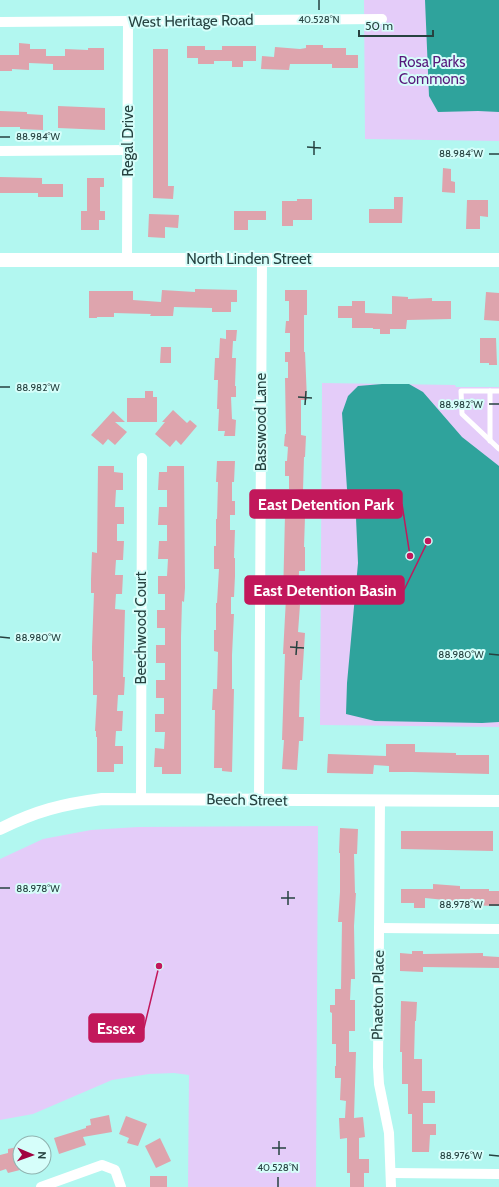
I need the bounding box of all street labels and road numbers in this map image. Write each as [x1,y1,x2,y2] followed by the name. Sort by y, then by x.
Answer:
[128,11,254,31] street label: West Heritage Road
[119,105,137,177] street label: Regal Drive
[186,250,312,268] street label: North Linden Street
[252,373,270,471] street label: Basswood Lane
[132,571,150,685] street label: Beechwood Court
[206,790,288,810] street label: Beech Street
[368,949,388,1040] street label: Phaeton Place

